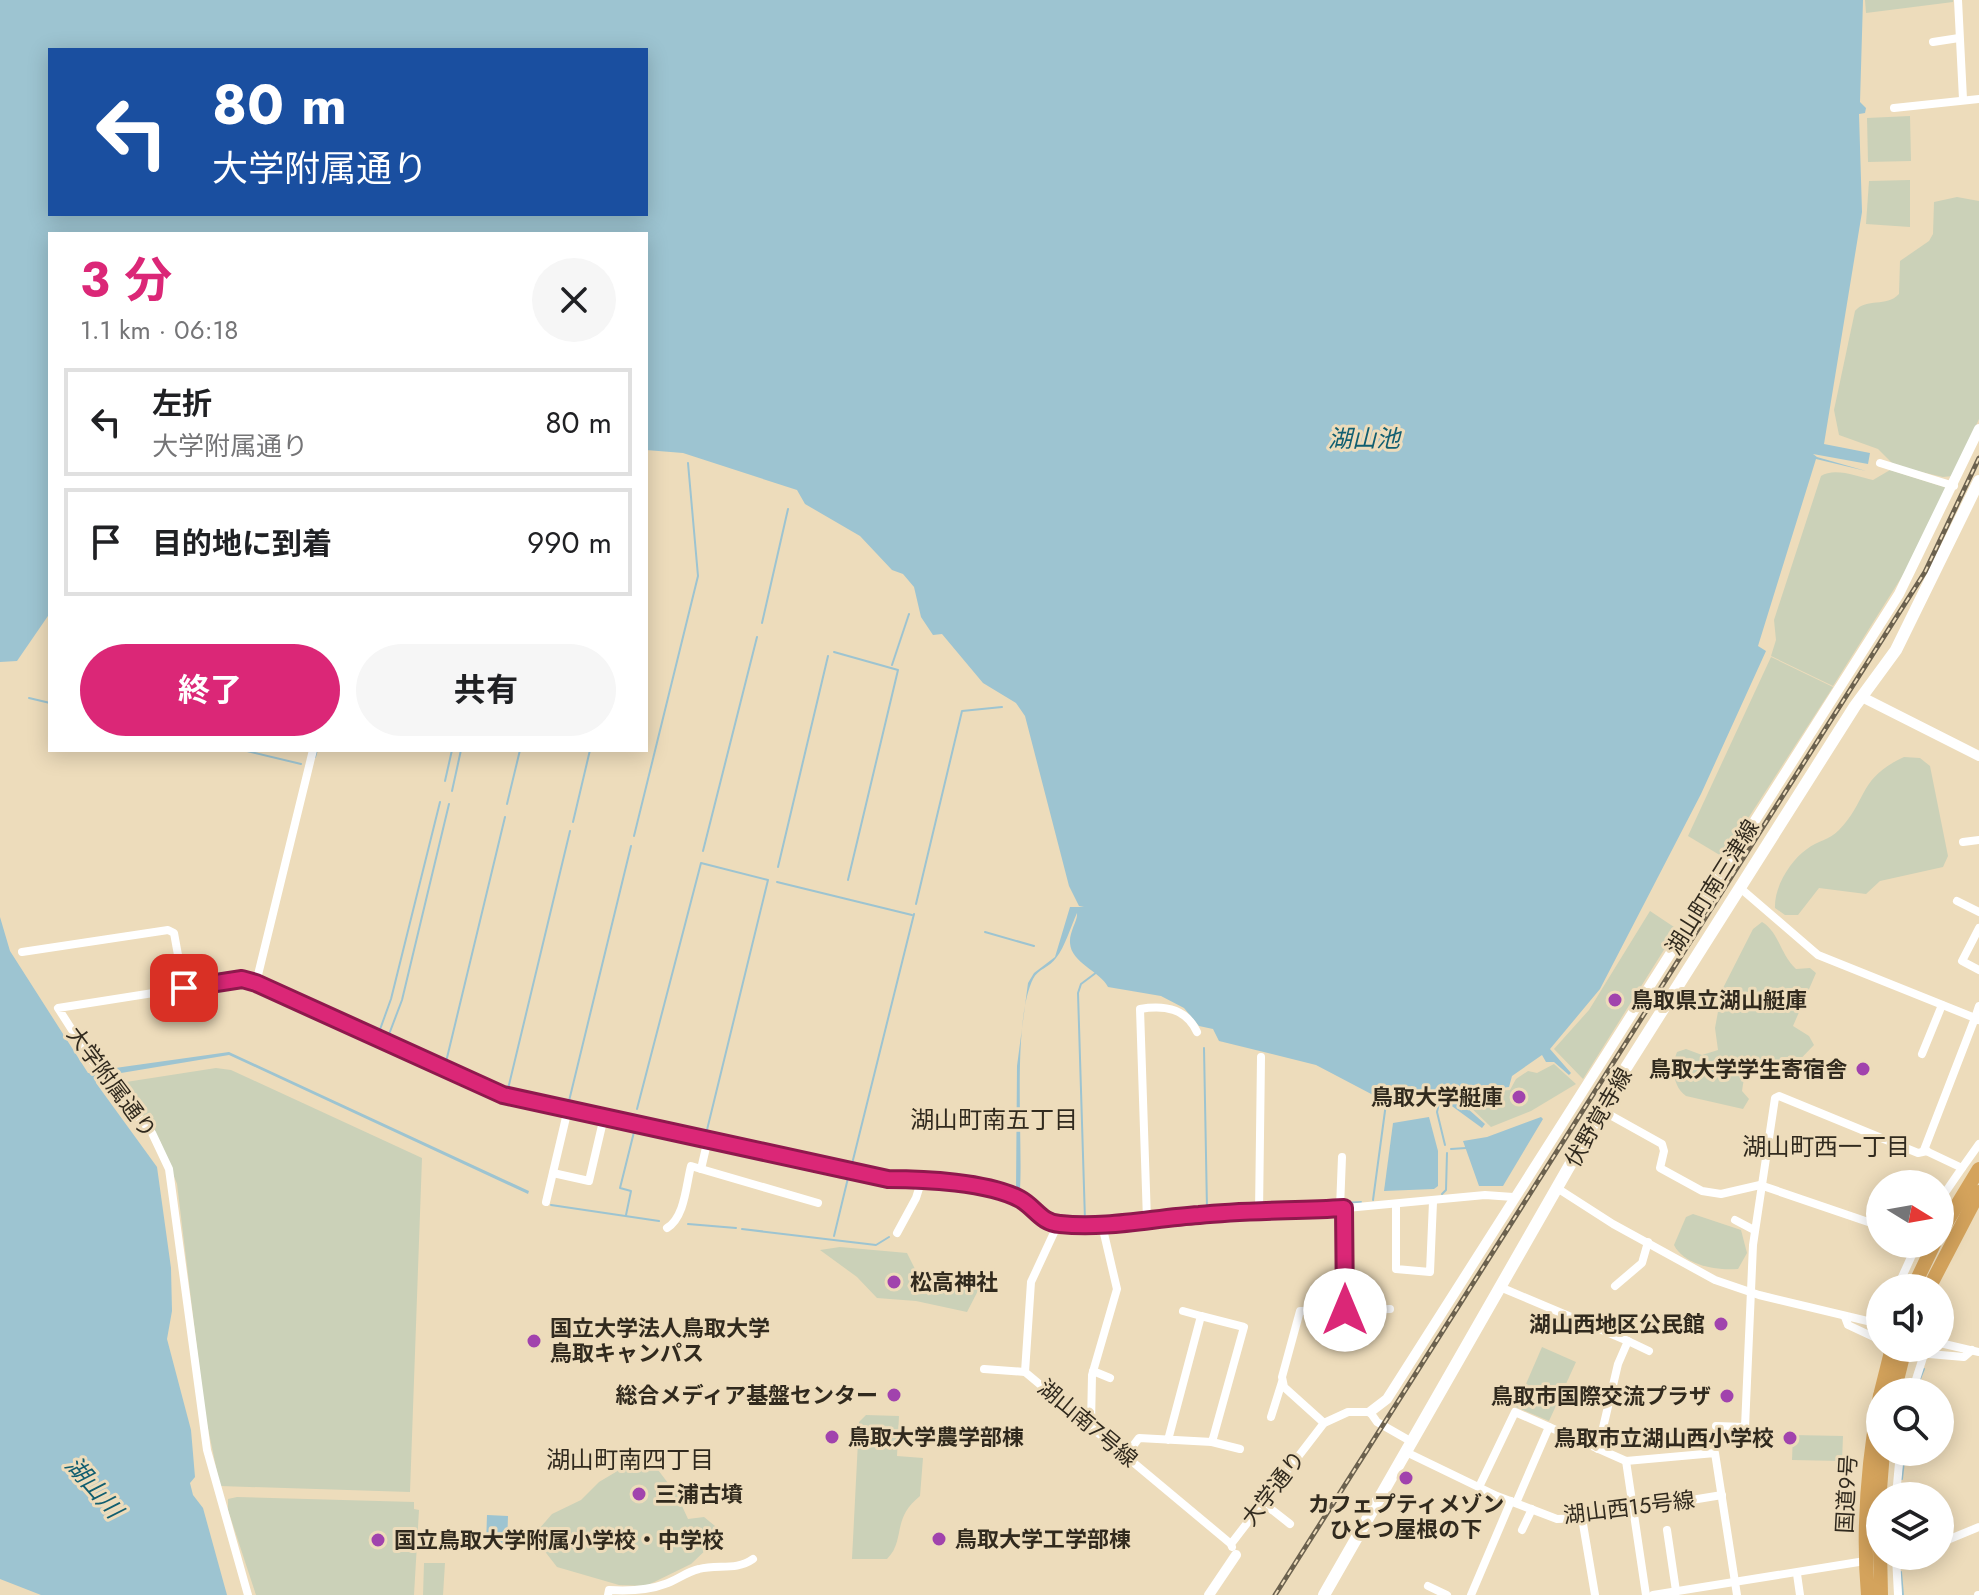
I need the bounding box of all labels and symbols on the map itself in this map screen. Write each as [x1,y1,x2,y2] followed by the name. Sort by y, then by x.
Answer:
[1328,421,1402,456] water label: 湖山池
[1658,813,1766,961] street label: 湖山町南三津線
[150,954,218,1022] pin
[1631,984,1807,1016] place label: 鳥取県立湖山艇庫
[1606,991,1624,1009] marker: 鳥取県立湖山艇庫
[59,1020,165,1144] street label: 大学附属通り
[1649,1053,1847,1085] place label: 鳥取大学学生寄宿舎
[1854,1060,1872,1078] marker: 鳥取大学学生寄宿舎
[1557,1061,1639,1173] street label: 伏野覚寺線
[1371,1081,1503,1113] place label: 鳥取大学艇庫
[1510,1088,1528,1106] marker: 鳥取大学艇庫
[910,1102,1078,1137] district label: 湖山町南五丁目
[1742,1129,1910,1164] district label: 湖山町西一丁目
[1866,1170,1954,1258] north arrow
[910,1266,998,1298] place label: 松高神社
[1303,1268,1387,1352] position arrow
[885,1273,903,1291] marker: 松高神社
[1529,1308,1705,1340] place label: 湖山西地区公民館
[550,1312,770,1369] place label: 国立大学法人鳥取大学 鳥取キャンパス
[1712,1315,1730,1333] marker: 湖山西地区公民館
[525,1332,543,1350] marker: 国立大学法人鳥取大学 鳥取キャンパス
[1031,1372,1145,1474] street label: 湖山南7号線
[616,1379,878,1411] place label: 総合メディア基盤センター
[1491,1380,1711,1412] place label: 鳥取市国際交流プラザ
[885,1386,903,1404] marker: 総合メディア基盤センター
[1718,1387,1736,1405] marker: 鳥取市国際交流プラザ
[848,1421,1024,1453] place label: 鳥取大学農学部棟
[1554,1422,1774,1454] place label: 鳥取市立湖山西小学校
[823,1428,841,1446] marker: 鳥取大学農学部棟
[1781,1429,1799,1447] marker: 鳥取市立湖山西小学校
[546,1442,714,1477] district label: 湖山町南四丁目
[1233,1443,1313,1533] street label: 大学通り
[57,1448,133,1528] water label: 湖山川
[1828,1454,1864,1534] street label: 国道9号
[1397,1469,1415,1487] marker: カフェプティメゾン ひとつ屋根の下
[655,1478,743,1510] place label: 三浦古墳
[1561,1483,1697,1531] street label: 湖山西15号線
[630,1485,648,1503] marker: 三浦古墳
[1308,1488,1504,1545] place label: カフェプティメゾン ひとつ屋根の下
[955,1523,1131,1555] place label: 鳥取大学工学部棟
[394,1524,724,1556] place label: 国立鳥取大学附属小学校・中学校
[930,1530,948,1548] marker: 鳥取大学工学部棟
[369,1531,387,1549] marker: 国立鳥取大学附属小学校・中学校

